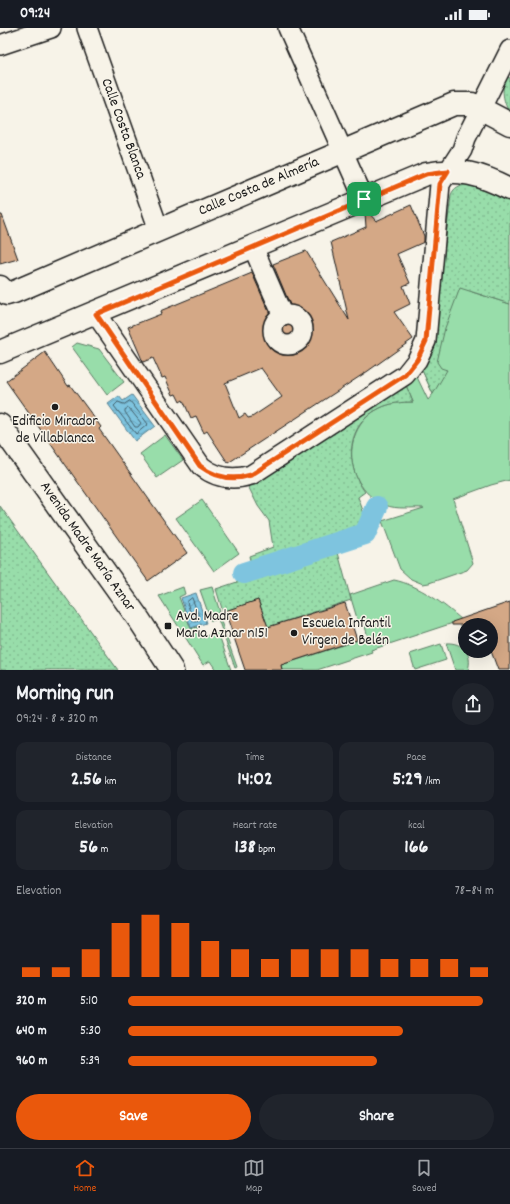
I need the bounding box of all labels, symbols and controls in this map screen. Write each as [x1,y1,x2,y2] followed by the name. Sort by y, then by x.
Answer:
[20,3,50,25] text: 09:24
[95,76,152,183] street label: Calle Costa Blanca
[195,151,324,222] street label: Calle Costa de Almería
[347,182,381,216] pin
[353,188,375,210] icon: arrive
[50,402,60,412] marker: Edificio Mirador de Villablanca
[12,411,98,450] place label: Edificio Mirador de Villablanca
[34,477,141,617] street label: Avenida Madre María Aznar
[176,606,268,645] place label: Avd. Madre Maria Aznar n151
[302,613,391,652] place label: Escuela Infantil Virgen de Belén
[458,618,498,658] map controls
[458,618,498,658] button: layers
[163,621,173,631] marker: Avd. Madre Maria Aznar n151
[289,628,299,638] marker: Escuela Infantil Virgen de Belén
[16,679,114,710] text: Morning run
[452,683,494,725] button: share
[16,710,98,729] text: 09:24 · 8 × 320 m
[76,750,112,766] text: Distance
[246,750,264,766] text: Time
[407,750,426,766] text: Pace
[71,766,102,794] text: 2.56
[237,766,273,794] text: 14:02
[392,766,423,794] text: 5:29
[102,774,117,790] text: km
[423,774,440,790] text: /km
[75,818,113,834] text: Elevation
[233,818,277,834] text: Heart rate
[408,818,425,834] text: kcal
[79,834,98,862] text: 56
[234,834,256,862] text: 138
[404,834,428,862] text: 166
[98,842,108,858] text: m
[256,842,276,858] text: bpm
[16,882,61,901] text: Elevation
[455,882,494,901] text: 78–84 m
[16,992,46,1011] text: 320 m
[80,992,98,1011] text: 5:10
[16,1022,47,1041] text: 640 m
[80,1022,101,1041] text: 5:30
[16,1052,47,1071] text: 960 m
[80,1052,100,1071] text: 5:39
[16,1094,251,1140] button: Save
[259,1094,494,1140] button: Share
[73,1157,96,1197] tab: Home
[243,1157,265,1197] tab: Map
[412,1157,437,1197] tab: Saved

